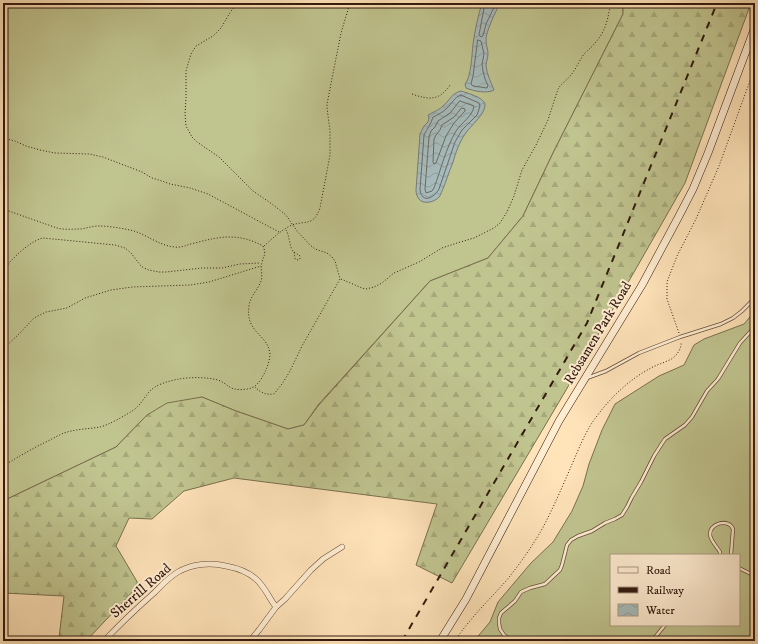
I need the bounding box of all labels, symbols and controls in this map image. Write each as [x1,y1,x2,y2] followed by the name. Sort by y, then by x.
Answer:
[560,278,636,388] street label: Rebsamen Park Road
[610,554,740,626] legend
[107,560,175,622] street label: Sherrill Road
[646,563,671,578] text: Road
[646,583,684,598] text: Railway
[645,603,675,618] text: Water

